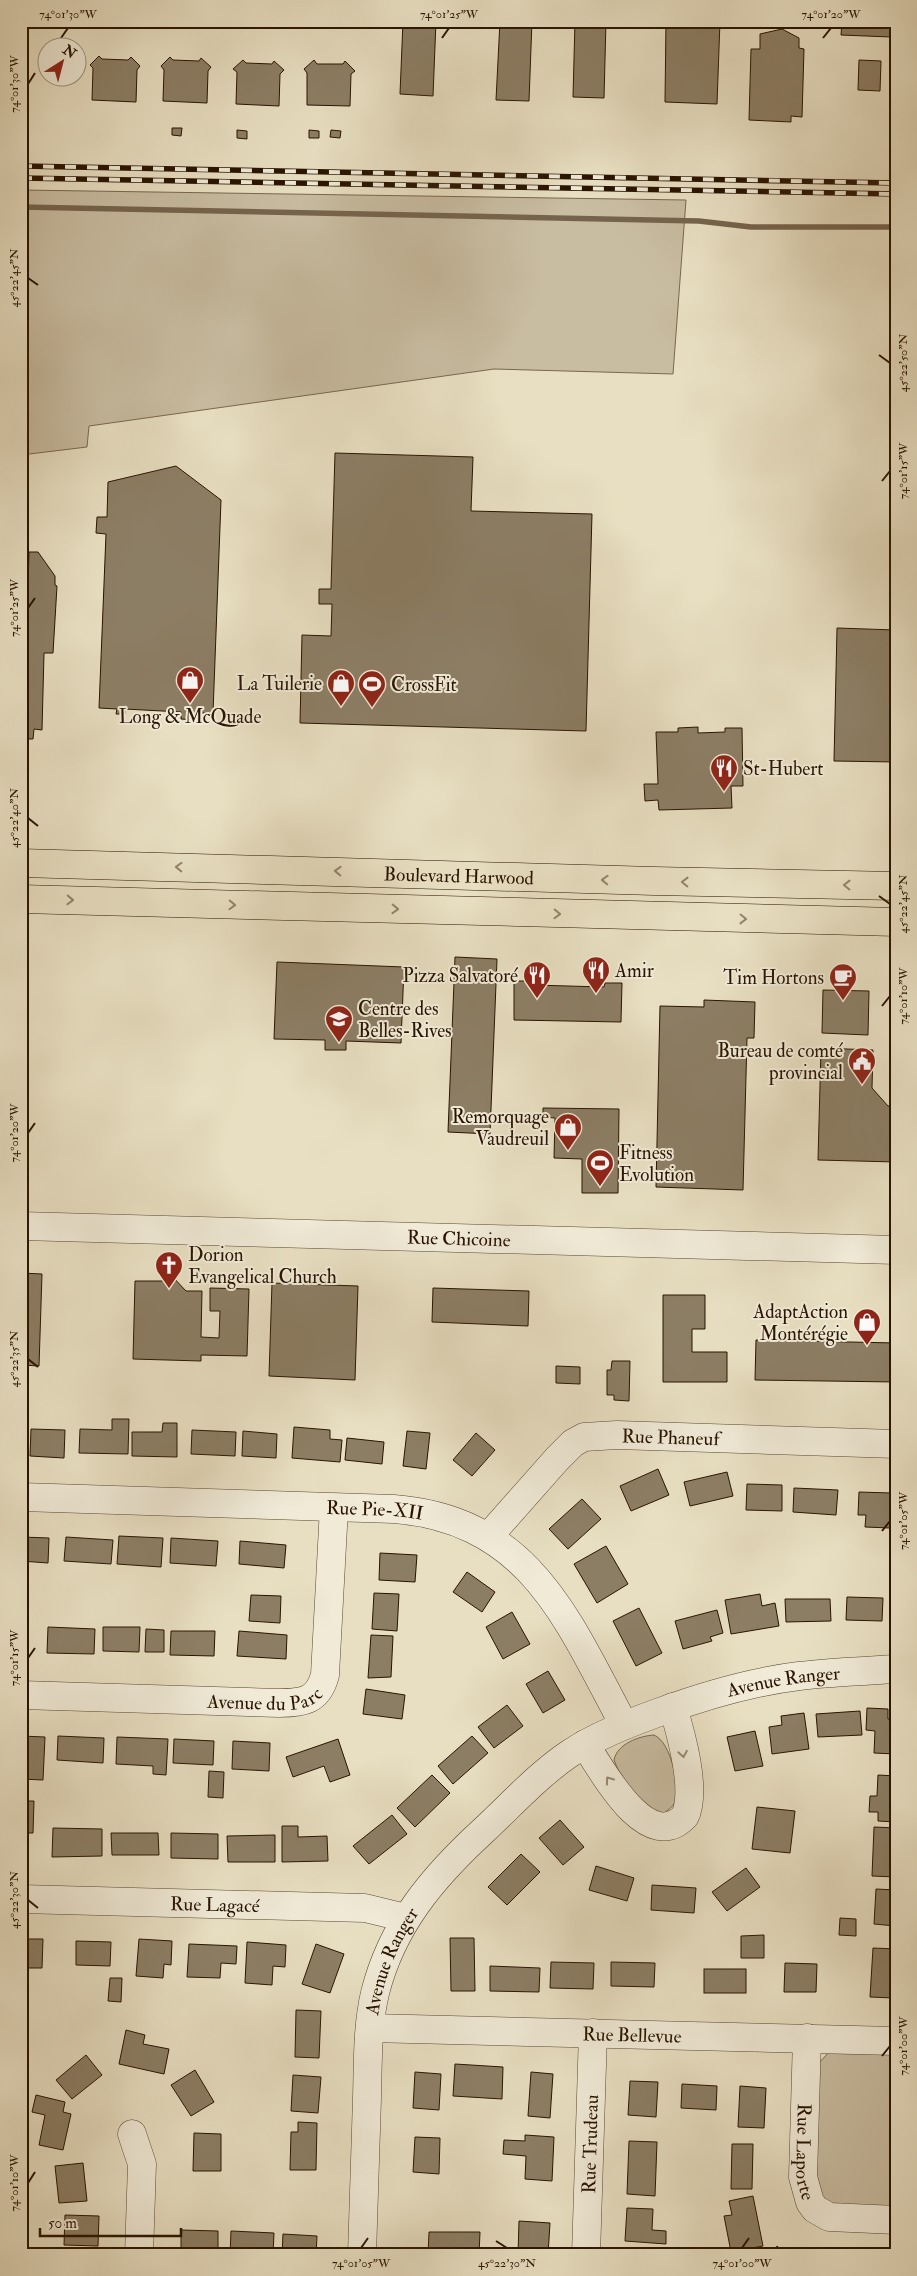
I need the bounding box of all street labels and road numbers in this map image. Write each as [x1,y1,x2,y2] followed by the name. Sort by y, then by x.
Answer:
[383,862,535,891] street label: Boulevard Harwood
[407,1226,511,1252] street label: Rue Chicoine
[621,1424,723,1451] street label: Rue Phaneuf
[326,1496,425,1526] street label: Rue Pie-XII
[723,1661,841,1703] street label: Avenue Ranger
[206,1682,329,1716] street label: Avenue du Parc
[170,1892,260,1918] street label: Rue Lagacé
[360,1903,424,2018] street label: Avenue Ranger
[582,2022,682,2049] street label: Rue Bellevue
[577,2094,604,2194] street label: Rue Trudeau
[789,2103,820,2203] street label: Rue Laporte

